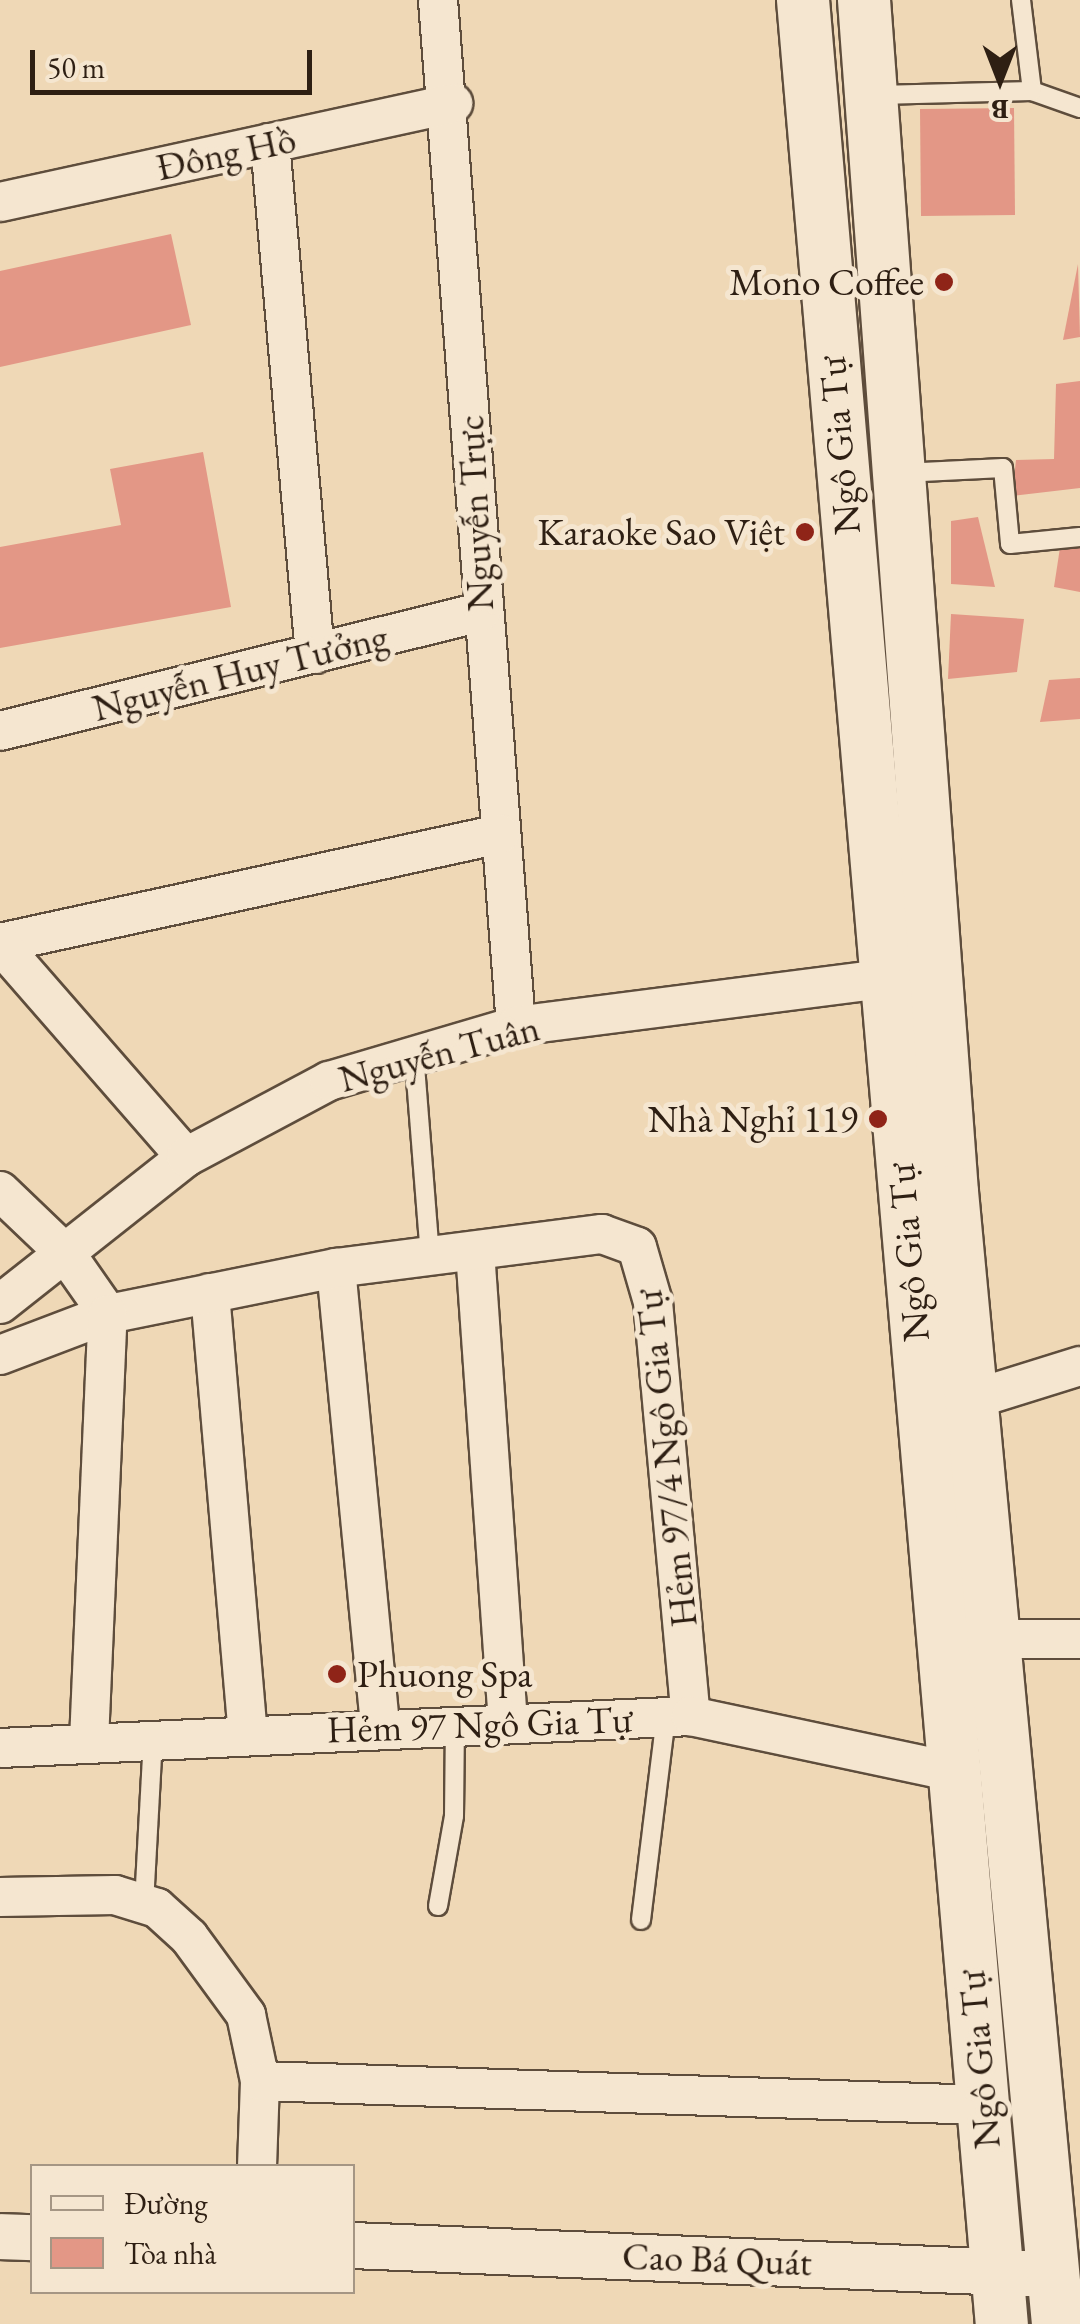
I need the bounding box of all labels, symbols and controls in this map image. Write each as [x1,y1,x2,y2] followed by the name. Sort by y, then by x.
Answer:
[35,30,318,92] scale bar
[950,30,1050,130] north arrow
[47,48,105,87] text: 50 m
[991,92,1009,128] text: B
[152,116,300,190] street label: Đông Hồ
[729,259,924,305] place label: Mono Coffee
[933,271,955,293] marker: Mono Coffee
[808,354,870,536] street label: Ngô Gia Tự
[447,414,503,612] street label: Nguyễn Trực
[538,509,785,555] place label: Karaoke Sao Việt
[794,521,816,543] marker: Karaoke Sao Việt
[88,613,392,731] street label: Nguyễn Huy Tưởng
[334,1004,544,1102] street label: Nguyễn Tuân
[648,1096,858,1142] place label: Nhà Nghỉ 119
[867,1108,889,1130] marker: Nhà Nghỉ 119
[877,1161,939,1343] street label: Ngô Gia Tự
[626,1287,706,1629] street label: Hẻm 97/4 Ngô Gia Tự
[357,1651,532,1697] place label: Phuong Spa
[326,1663,348,1685] marker: Phuong Spa
[326,1696,634,1752] street label: Hẻm 97 Ngô Gia Tự
[948,1968,1010,2150] street label: Ngô Gia Tự
[30,2164,355,2294] legend
[124,2184,208,2223] text: Đường
[621,2233,813,2285] street label: Cao Bá Quát
[124,2234,216,2273] text: Tòa nhà

